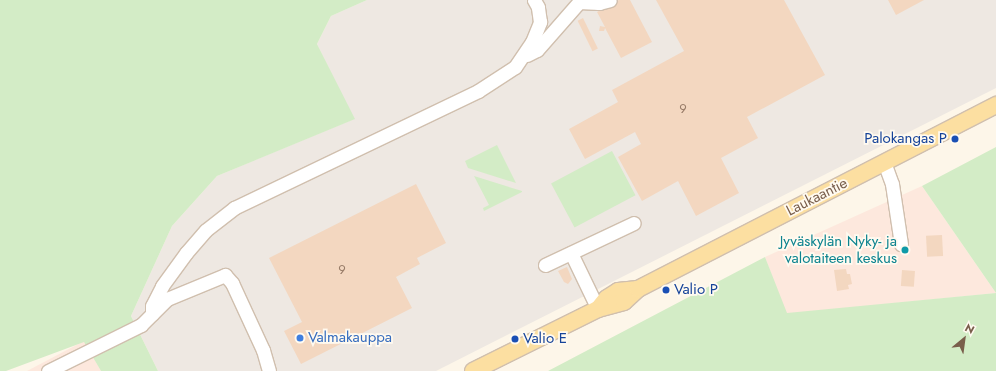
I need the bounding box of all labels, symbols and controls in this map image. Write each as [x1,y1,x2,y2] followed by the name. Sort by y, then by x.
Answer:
[679,101,687,117] house number: 9
[864,130,947,148] place label: Palokangas P
[950,134,960,144] marker: Palokangas P
[784,174,850,220] street label: Laukaantie
[780,232,897,267] place label: Jyväskylän Nyky- ja valotaiteen keskus
[900,245,910,255] marker: Jyväskylän Nyky- ja valotaiteen keskus
[338,262,346,278] house number: 9
[674,281,718,299] place label: Valio P
[661,285,671,295] marker: Valio P
[944,319,984,359] north arrow
[962,319,978,338] text: N
[308,329,392,347] place label: Valmakauppa
[523,330,567,348] place label: Valio E
[295,333,305,343] marker: Valmakauppa
[510,334,520,344] marker: Valio E

